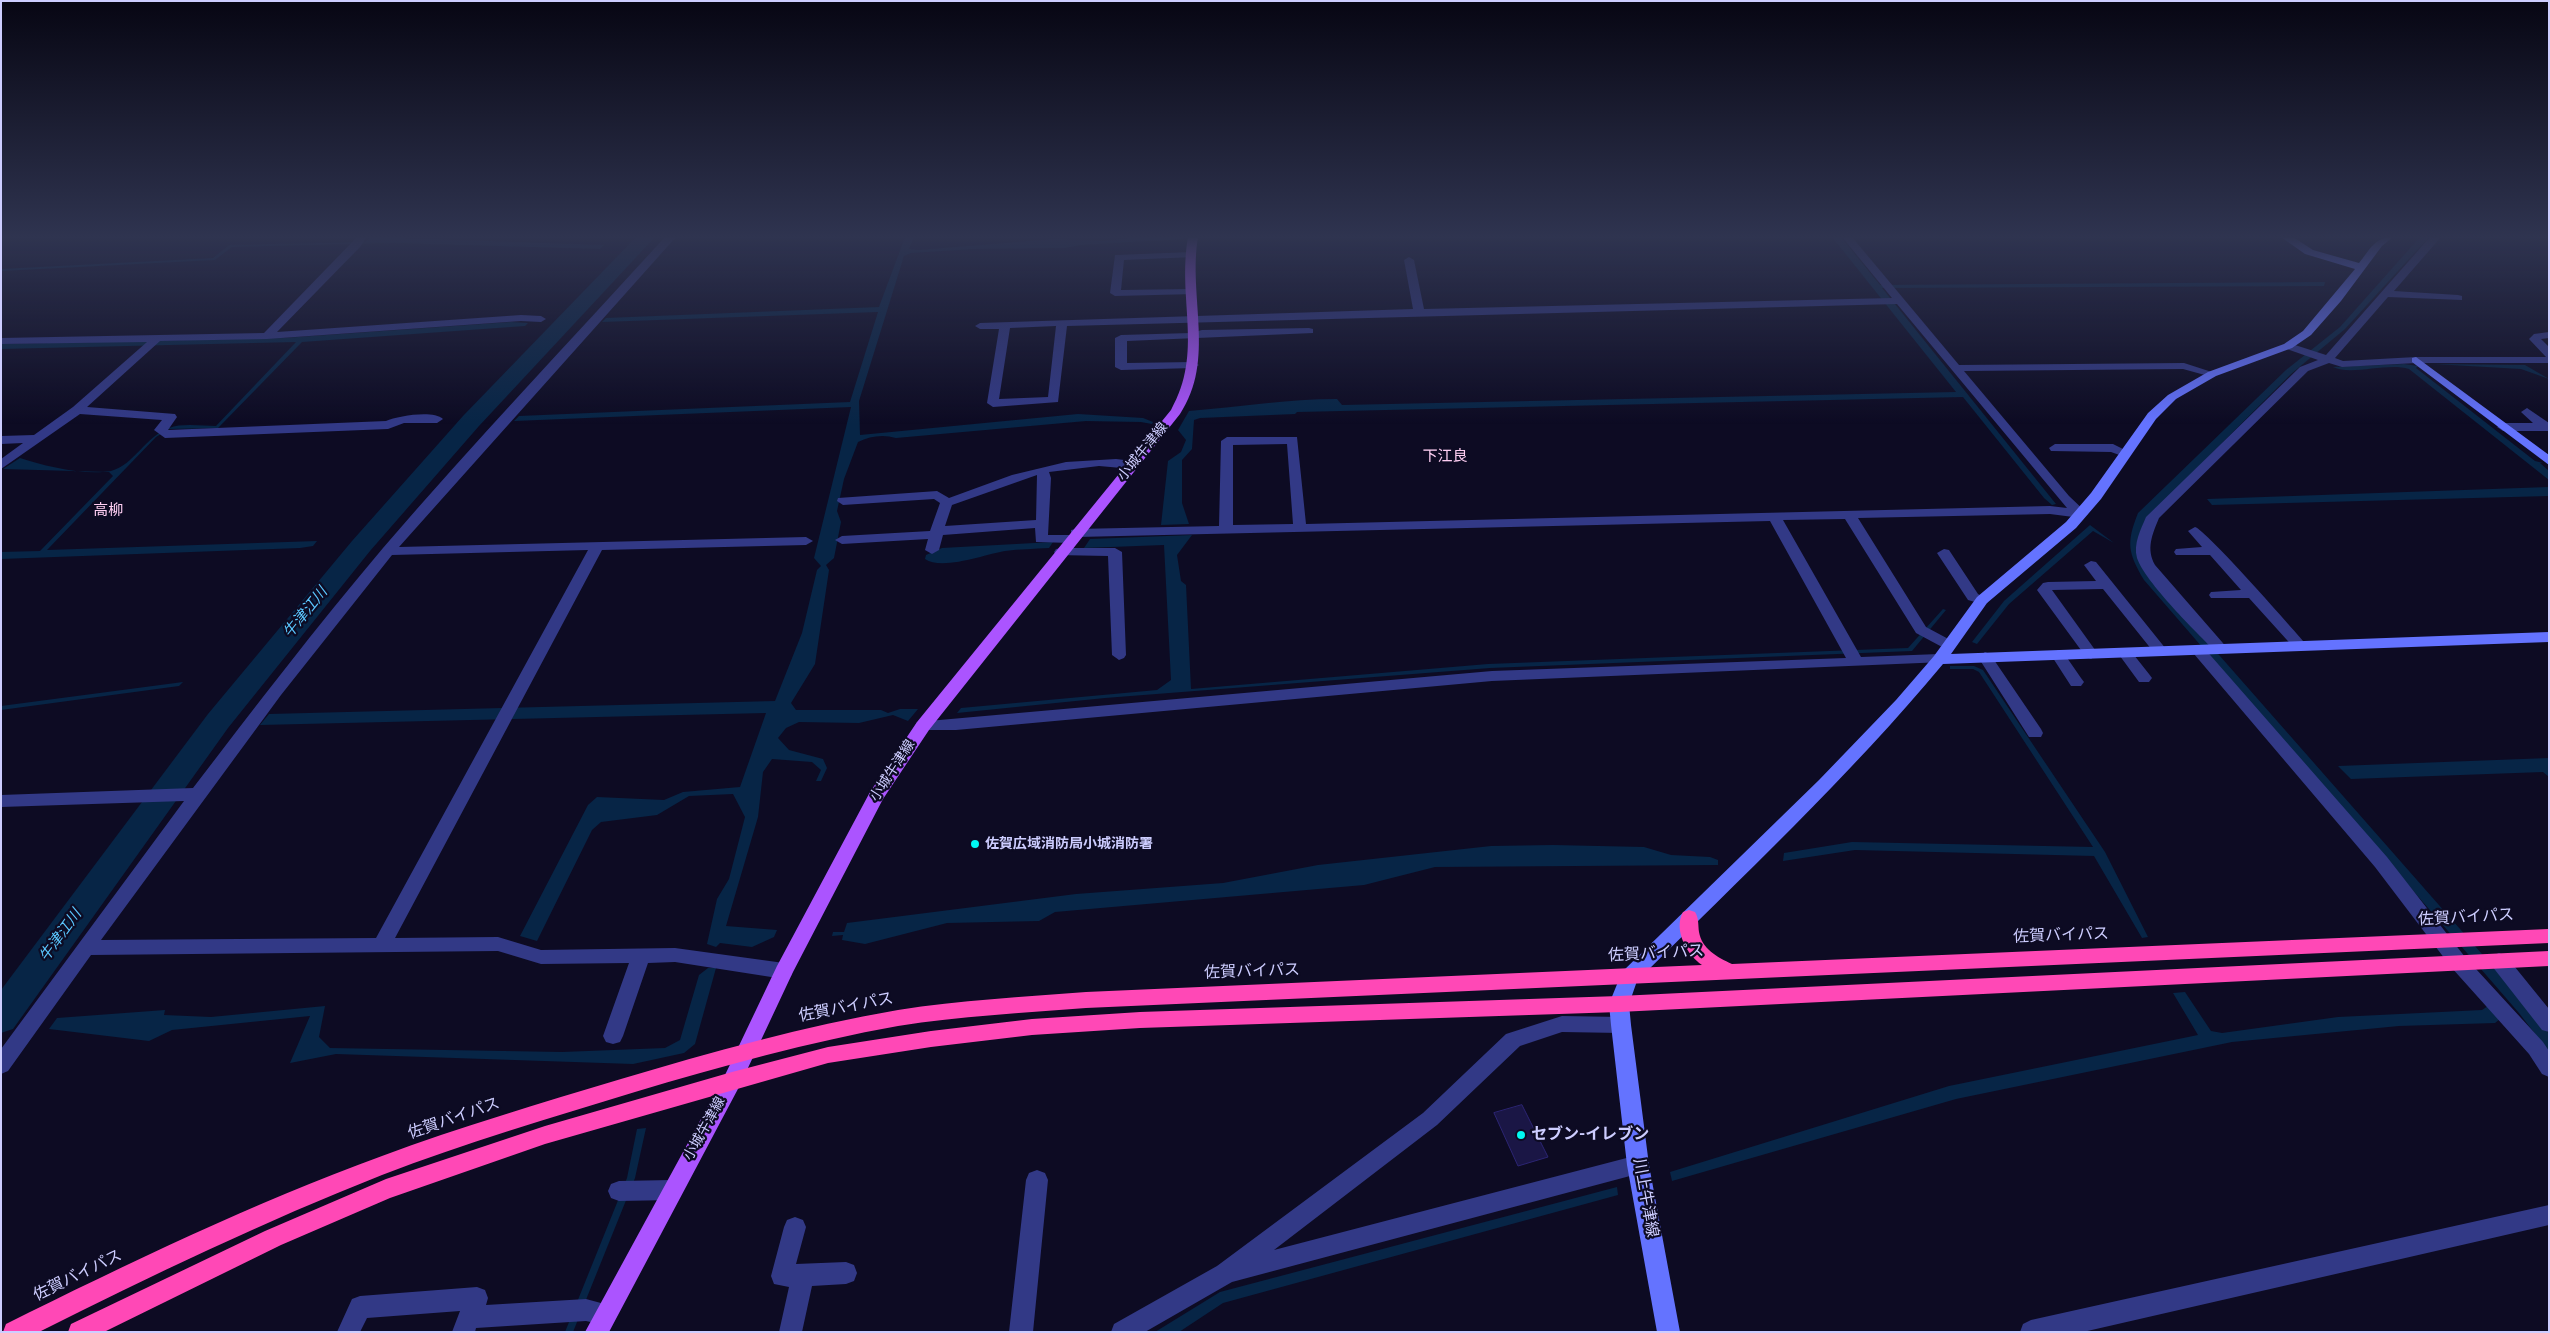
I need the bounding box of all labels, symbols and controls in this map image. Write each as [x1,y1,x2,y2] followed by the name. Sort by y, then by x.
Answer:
[1114,420,1172,484] street label: 小城牛津線
[1423,448,1467,466] district label: 下江良
[93,502,123,520] district label: 高柳
[280,584,332,642] water label: 牛津江川
[867,737,919,805] street label: 小城牛津線
[985,836,1153,852] place label: 佐賀広域消防局小城消防署
[969,838,981,850] marker: 佐賀広域消防局小城消防署
[36,906,86,966] water label: 牛津江川
[2418,906,2514,930] street label: 佐賀バイパス
[2013,925,2109,947] street label: 佐賀バイパス
[1608,942,1704,966] street label: 佐賀バイパス
[1204,961,1300,983] street label: 佐賀バイパス
[797,989,895,1027] street label: 佐賀バイパス
[405,1094,503,1144] street label: 佐賀バイパス
[681,1094,729,1164] street label: 小城牛津線
[1531,1125,1649,1145] place label: セブン-イレブン
[1515,1129,1527,1141] marker: セブン-イレブン
[1629,1157,1661,1239] street label: 川上牛津線
[31,1246,125,1306] street label: 佐賀バイパス

